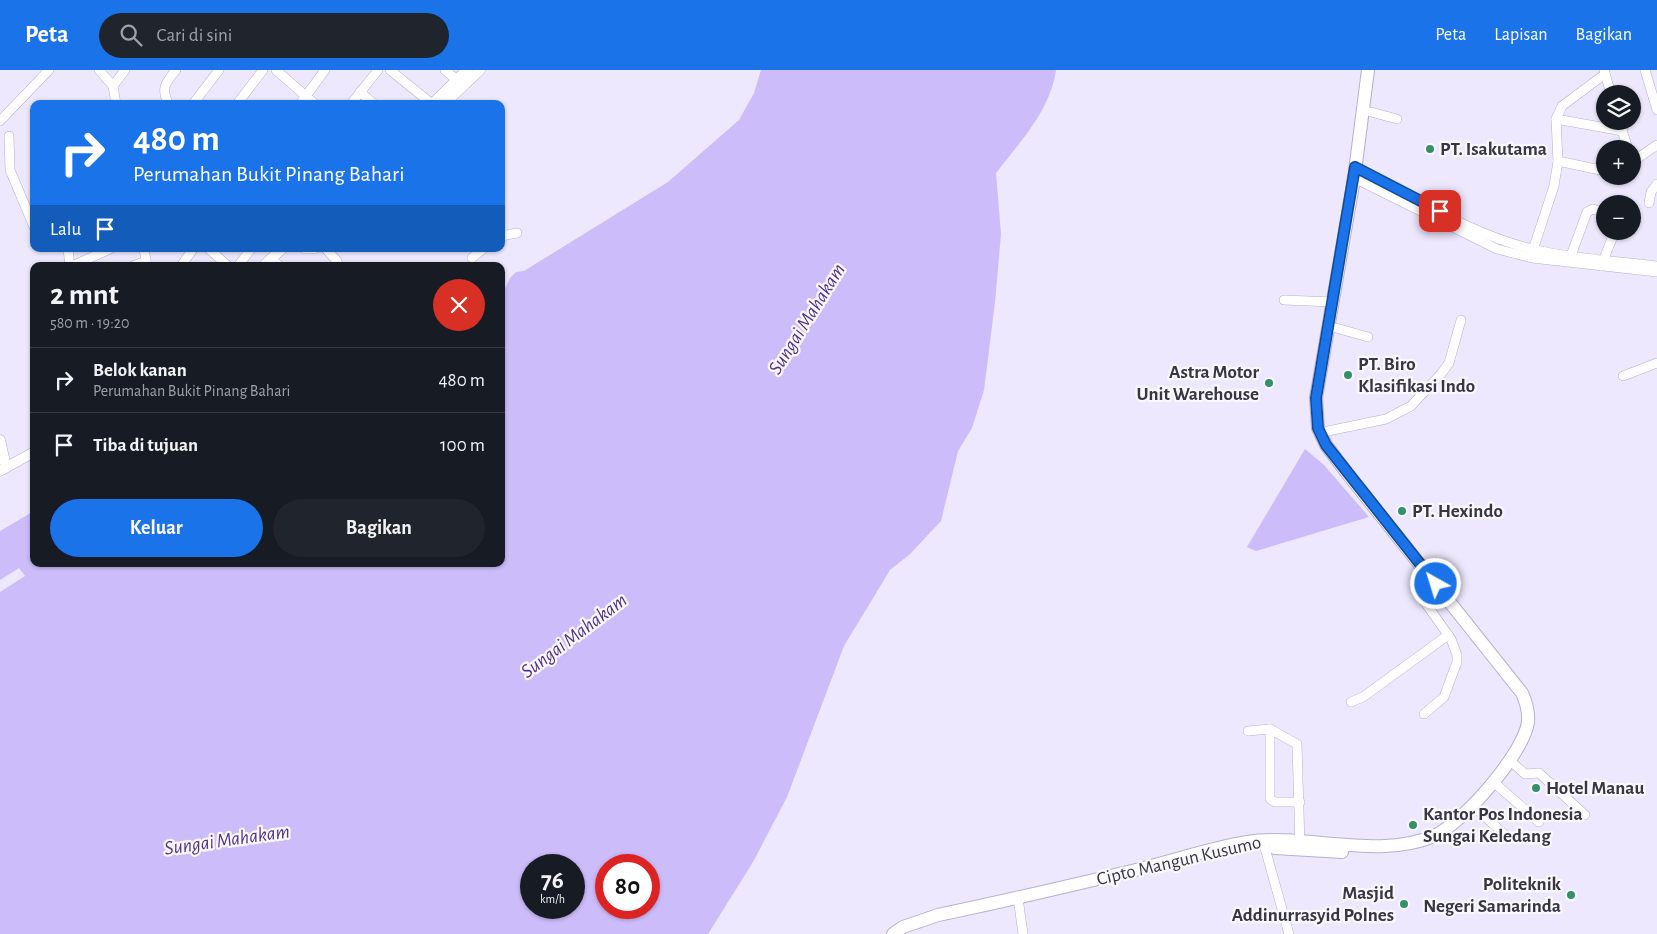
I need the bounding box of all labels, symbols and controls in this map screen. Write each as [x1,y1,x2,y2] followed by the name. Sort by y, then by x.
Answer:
[99,13,449,58] search box
[117,21,145,49] icon: search
[25,23,69,47] text: Peta
[157,26,232,45] text: Cari di sini
[1435,26,1466,44] text: Peta
[1494,26,1548,44] text: Lapisan
[1576,26,1632,44] text: Bagikan
[1596,85,1641,240] map controls
[1596,85,1641,130] button: layers
[50,120,115,185] icon: right
[133,122,220,157] text: 480 m
[1440,140,1547,159] place label: PT. Isakutama
[1596,140,1641,185] button: +
[1424,143,1436,155] marker: PT. Isakutama
[133,163,404,185] text: Perumahan Bukit Pinang Bahari
[1419,190,1461,232] pin
[1596,195,1641,240] button: −
[1426,197,1454,225] icon: arrive
[91,215,119,243] icon: arrive
[50,220,81,239] text: Lalu
[765,260,849,378] water label: Sungai Mahakam
[433,279,485,331] button: close
[50,280,119,310] text: 2 mnt
[50,315,130,331] text: 580 m · 19:20
[1358,355,1475,396] place label: PT. Biro Klasifikasi Indo
[93,361,187,380] text: Belok kanan
[1137,363,1259,404] place label: Astra Motor Unit Warehouse
[50,366,78,394] icon: right
[1342,369,1354,381] marker: PT. Biro Klasifikasi Indo
[438,371,485,390] text: 480 m
[1263,377,1275,389] marker: Astra Motor Unit Warehouse
[93,383,290,399] text: Perumahan Bukit Pinang Bahari
[50,431,78,459] icon: arrive
[93,436,198,455] text: Tiba di tujuan
[440,436,485,455] text: 100 m
[50,499,263,557] button: Keluar
[273,499,485,557] button: Bagikan
[1412,502,1503,521] place label: PT. Hexindo
[1396,505,1408,517] marker: PT. Hexindo
[1409,557,1461,609] position arrow
[517,590,631,682] water label: Sungai Mahakam
[1546,779,1644,798] place label: Hotel Manau
[1530,782,1542,794] marker: Hotel Manau
[1423,805,1583,846] place label: Kantor Pos Indonesia Sungai Keledang
[1407,819,1419,831] marker: Kantor Pos Indonesia Sungai Keledang
[163,821,291,859] water label: Sungai Mahakam
[1095,833,1263,889] street label: Cipto Mangun Kusumo
[595,854,660,919] speed limit sign: 80
[541,868,564,893] text: 76
[1423,875,1562,916] place label: Politeknik Negeri Samarinda
[1232,884,1394,925] place label: Masjid Addinurrasyid Polnes
[1565,889,1577,901] marker: Politeknik Negeri Samarinda
[540,893,565,905] text: km/h
[1398,898,1410,910] marker: Masjid Addinurrasyid Polnes

